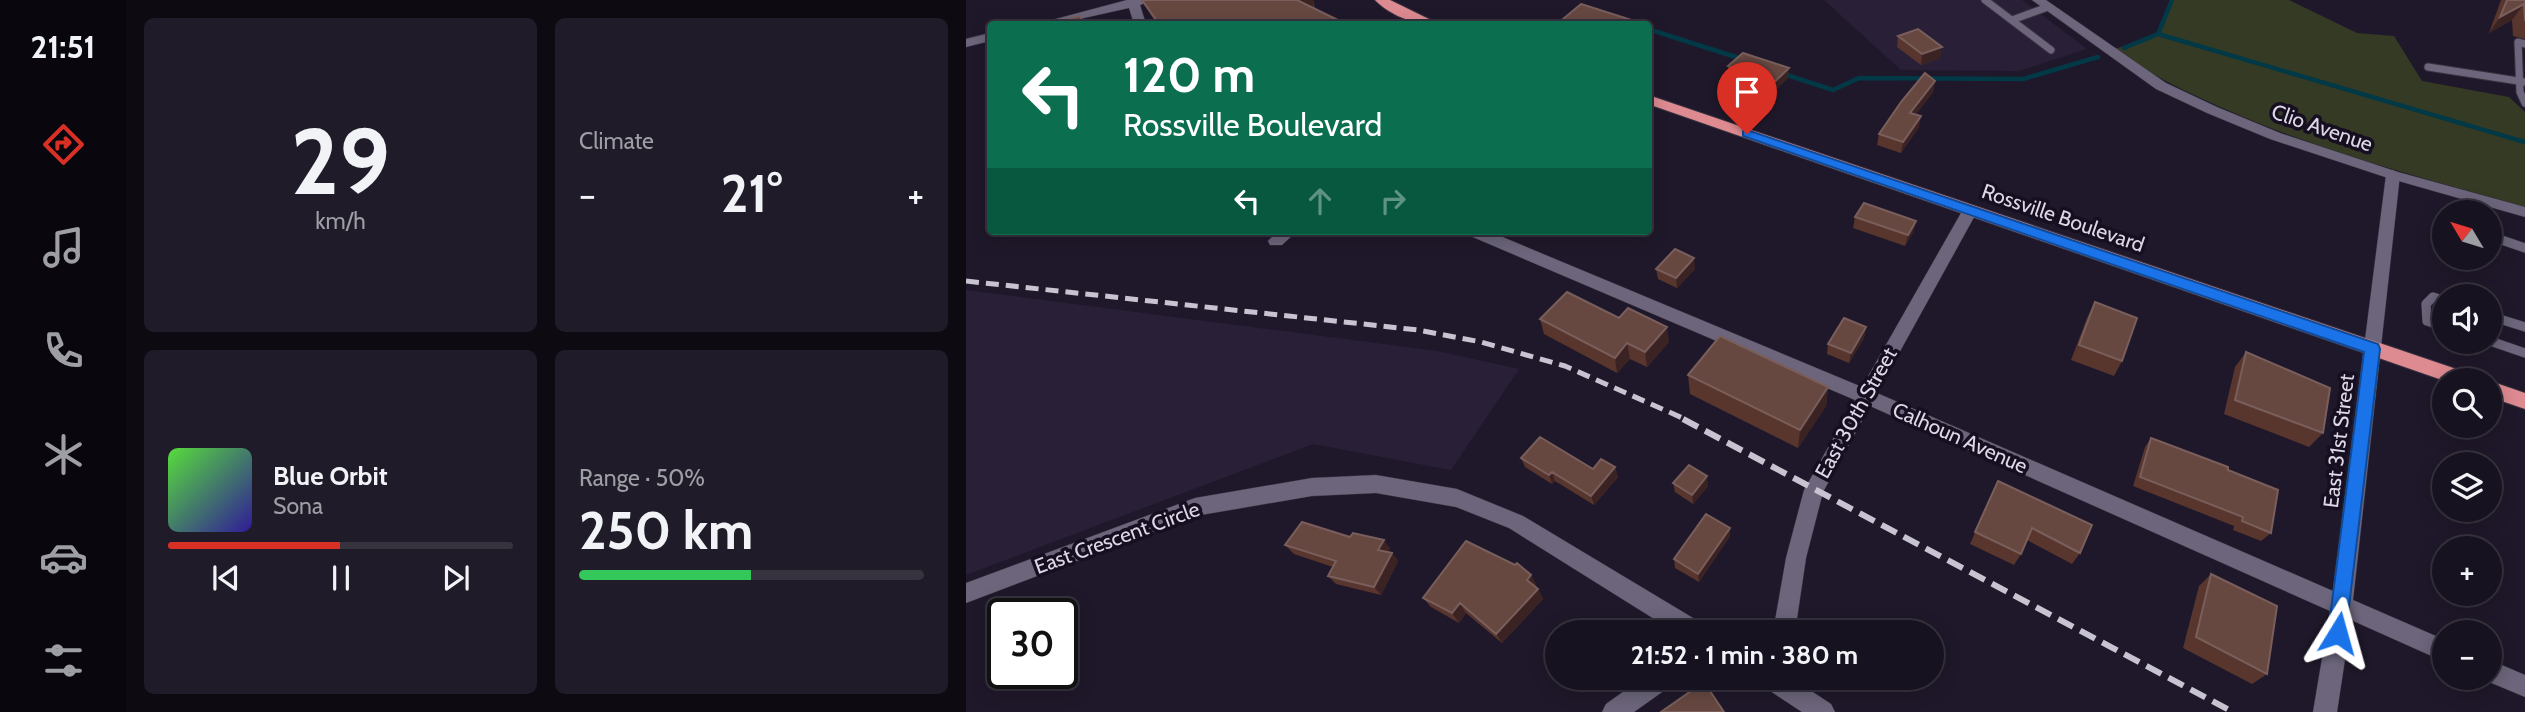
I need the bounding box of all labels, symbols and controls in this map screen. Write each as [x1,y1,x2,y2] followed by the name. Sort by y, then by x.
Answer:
[31,27,95,66] text: 21:51
[1123,45,1255,104] text: 120 m
[1008,49,1099,140] icon: left
[1717,62,1777,134] pin
[1728,73,1766,111] icon: arrive
[2268,99,2376,157] street label: Clio Avenue
[1123,105,1382,144] text: Rossville Boulevard
[291,106,390,217] text: 29
[39,120,88,169] icon: directions
[579,127,654,155] text: Climate
[721,162,782,225] text: 21°
[579,171,596,218] text: −
[907,171,924,218] text: +
[1979,178,2148,257] street label: Rossville Boulevard
[1228,182,1266,220] icon: left
[1301,182,1339,220] icon: ahead
[1374,182,1412,220] icon: right
[2432,200,2502,270] north arrow
[2432,200,2502,690] map controls
[315,207,366,235] text: km/h
[39,223,88,272] icon: music
[2432,284,2502,354] button: sound
[39,326,88,375] icon: phone
[1809,343,1902,482] street label: East 30th Street
[2432,368,2502,438] button: search
[2318,372,2359,509] street label: East 31st Street
[1889,397,2032,479] street label: Calhoun Avenue
[39,430,88,479] icon: climate
[2432,452,2502,522] button: layers
[273,460,388,492] text: Blue Orbit
[579,464,705,492] text: Range · 50%
[273,492,323,520] text: Sona
[1031,496,1203,579] street label: East Crescent Circle
[579,499,753,562] text: 250 km
[39,533,88,582] icon: car
[2432,536,2502,606] button: +
[207,559,245,597] icon: previous
[322,559,360,597] icon: pause
[437,559,475,597] icon: next
[2301,596,2375,670] position arrow
[987,598,1078,689] speed limit sign: 30
[2432,620,2502,690] button: −
[39,636,88,685] icon: filters
[1631,639,1858,671] text: 21:52 · 1 min · 380 m

